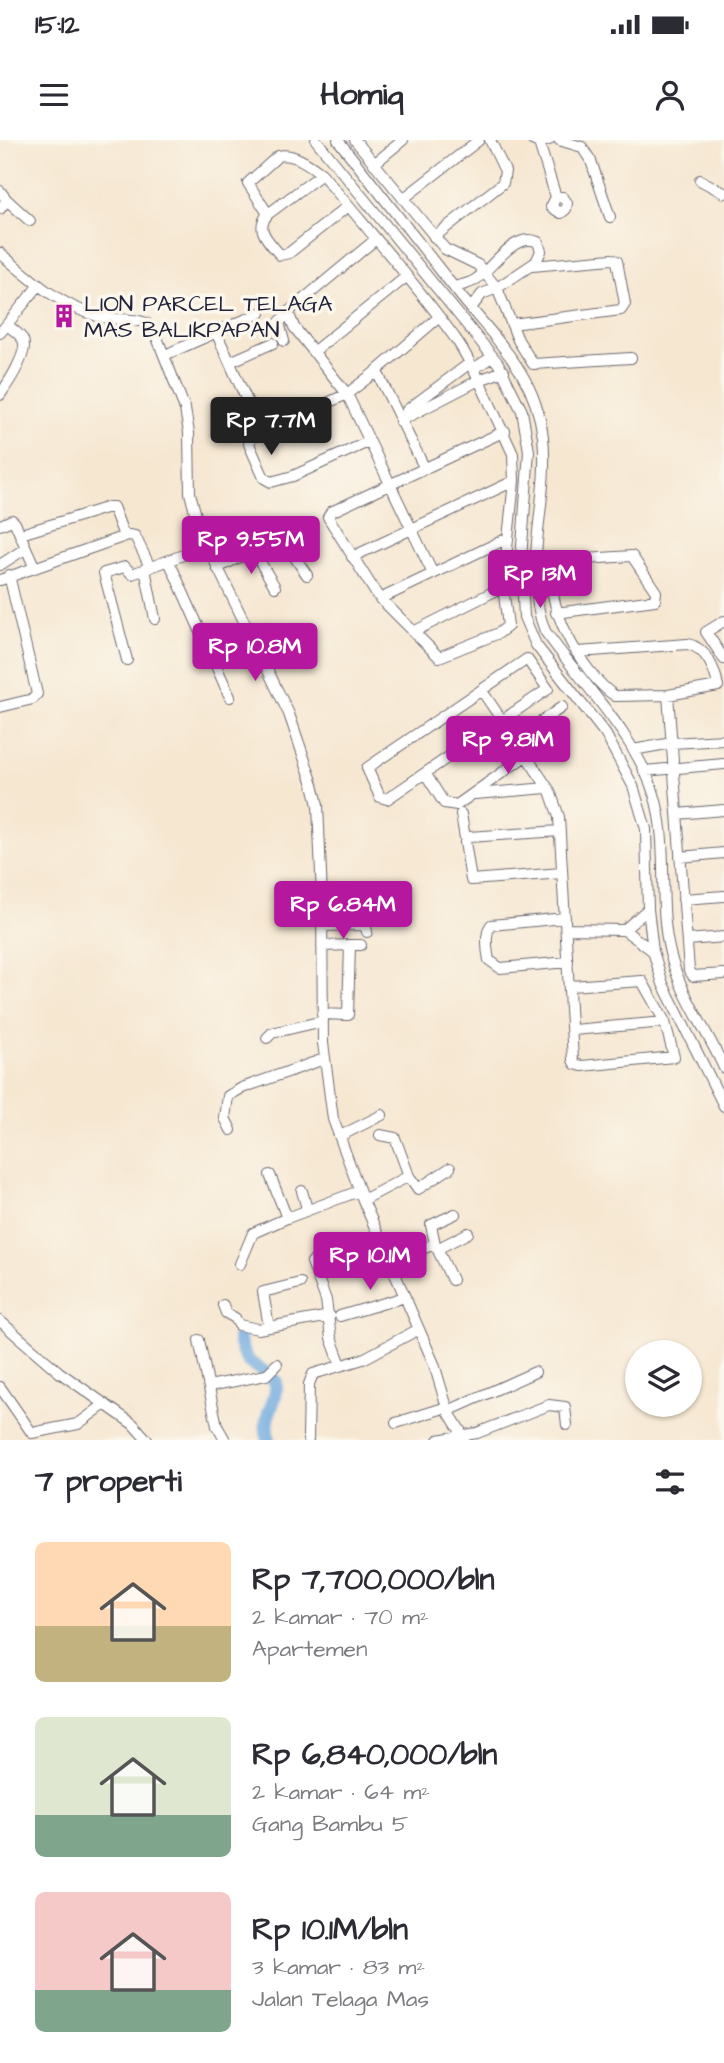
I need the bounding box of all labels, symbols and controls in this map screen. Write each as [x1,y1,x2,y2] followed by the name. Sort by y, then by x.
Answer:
[35,7,79,43] text: 15:12
[320,72,404,117] text: Homiq
[35,76,73,114] icon: menu
[651,76,689,114] icon: person
[84,288,333,346] place label: LION PARCEL TELAGA MAS BALIKPAPAN
[50,302,78,330] building icon: LION PARCEL TELAGA MAS BALIKPAPAN
[206,398,336,457] pin: Rp 7.7M
[227,404,315,436] text: Rp 7.7M
[179,516,323,576] pin: Rp 9.55M
[198,523,304,555] text: Rp 9.55M
[483,550,597,610] pin: Rp 13M
[504,557,576,589] text: Rp 13M
[183,624,327,683] pin: Rp 10.8M
[208,630,302,662] text: Rp 10.8M
[436,716,580,776] pin: Rp 9.81M
[462,723,554,755] text: Rp 9.81M
[271,882,415,941] pin: Rp 6.84M
[290,888,396,920] text: Rp 6.84M
[298,1232,442,1292] pin: Rp 10.1M
[329,1239,411,1271] text: Rp 10.1M
[625,1340,702,1417] map controls
[625,1340,702,1417] button: layers
[35,1461,182,1503] text: 7 properti
[651,1463,689,1501] icon: filters
[252,1559,495,1601] text: Rp 7,700,000/bln
[91,1570,175,1654] icon: home
[252,1601,429,1633] text: 2 kamar · 70 m²
[252,1633,368,1665] text: Apartemen
[252,1734,497,1776] text: Rp 6,840,000/bln
[91,1745,175,1829] icon: home
[252,1776,430,1808] text: 2 kamar · 64 m²
[252,1808,408,1840] text: Gang Bambu 5
[252,1909,408,1951] text: Rp 10.1M/bln
[91,1920,175,2004] icon: home
[252,1951,425,1983] text: 3 kamar · 83 m²
[252,1983,429,2015] text: Jalan Telaga Mas

